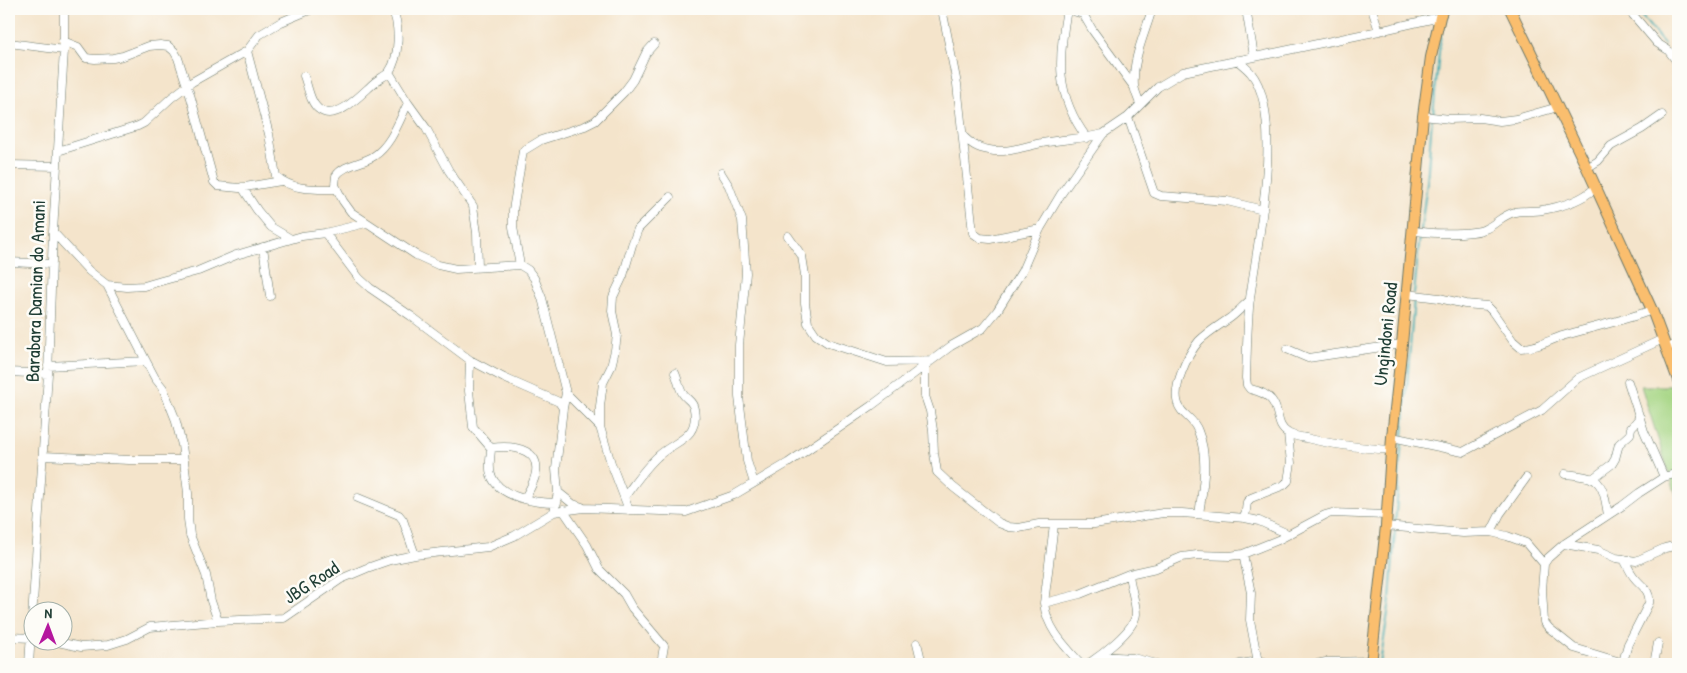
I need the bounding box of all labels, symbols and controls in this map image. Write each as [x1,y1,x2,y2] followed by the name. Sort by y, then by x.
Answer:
[19,199,51,383] street label: Barabara Damian do Amani
[1367,280,1403,387] street label: Ungindoni Road
[278,554,344,610] street label: JBG Road
[22,600,72,650] north arrow
[44,603,53,622] text: N

